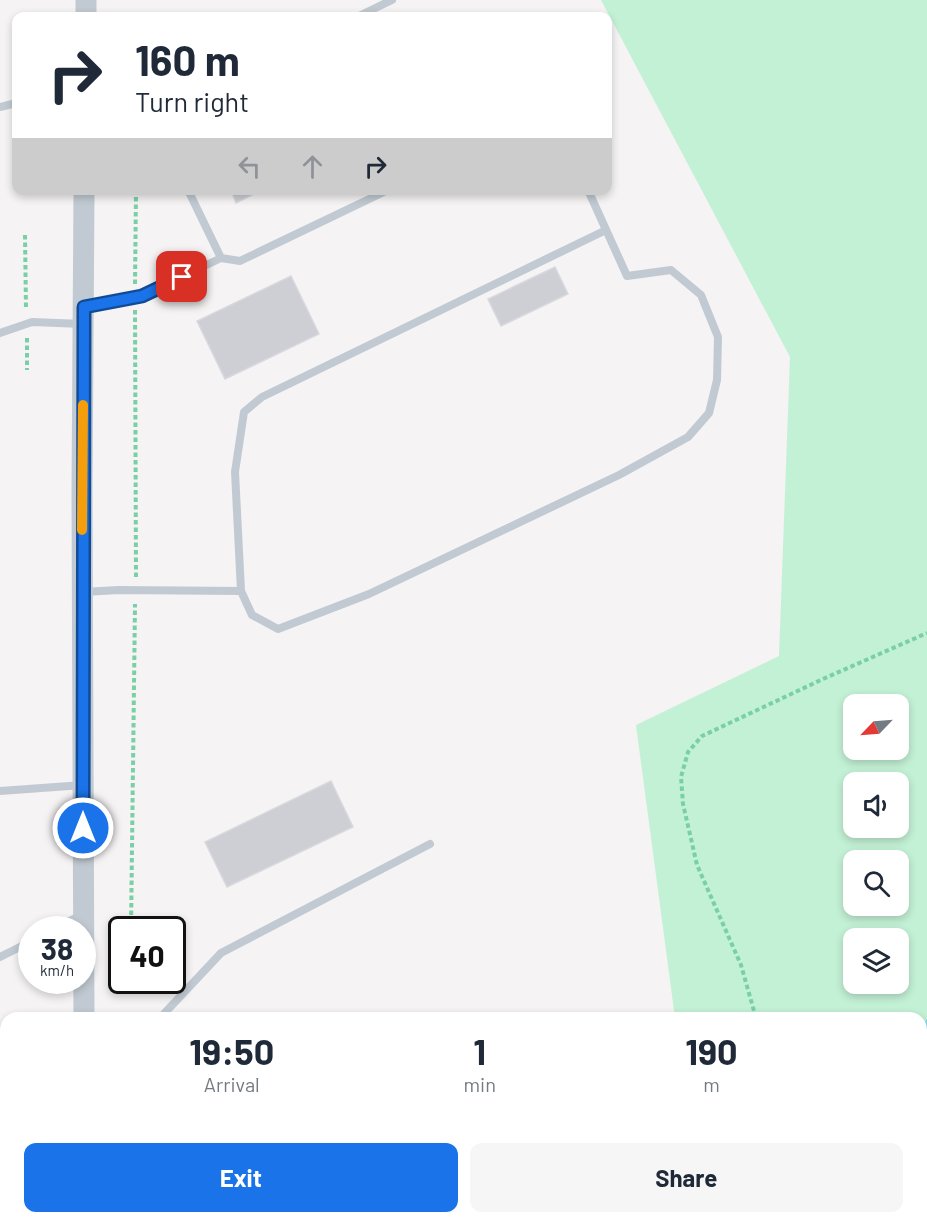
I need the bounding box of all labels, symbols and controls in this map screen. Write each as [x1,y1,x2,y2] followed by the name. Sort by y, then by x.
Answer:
[135,34,240,84] text: 160 m
[36,36,114,114] icon: right
[135,85,249,117] text: Turn right
[233,150,266,183] icon: left
[296,150,329,183] icon: ahead
[359,150,392,183] icon: right
[156,251,207,302] pin
[165,260,198,293] icon: arrive
[843,694,909,760] north arrow
[843,694,909,994] map controls
[843,772,909,838] button: sound
[51,796,115,860] position arrow
[843,850,909,916] button: search
[108,916,186,994] speed limit sign: 40
[843,928,909,994] button: layers
[41,930,73,966] text: 38
[40,961,74,979] text: km/h
[189,1029,274,1072] text: 19:50
[473,1029,486,1072] text: 1
[685,1029,738,1072] text: 190
[204,1072,260,1096] text: Arrival
[464,1072,496,1096] text: min
[703,1072,720,1096] text: m
[24,1143,458,1212] button: Exit
[470,1143,903,1212] button: Share

